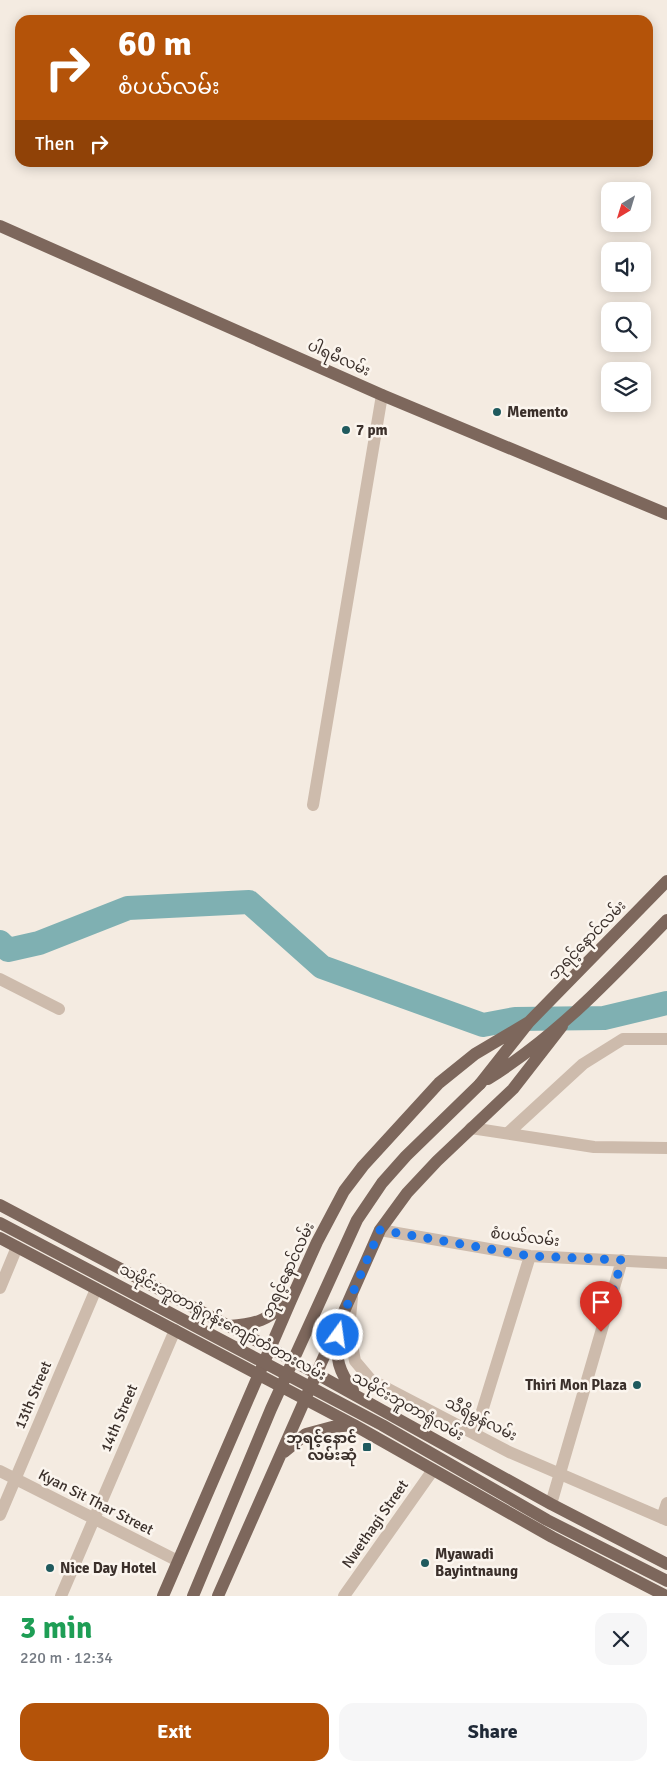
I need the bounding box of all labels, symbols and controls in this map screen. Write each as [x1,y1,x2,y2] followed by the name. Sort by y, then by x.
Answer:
[118,22,192,65] text: 60 m
[35,35,100,100] icon: right
[118,73,220,100] text: စံပယ်လမ်း
[85,130,113,158] icon: right
[35,132,75,156] text: Then
[601,182,651,232] north arrow
[601,182,651,412] map controls
[601,242,651,292] button: sound
[601,302,651,352] button: search
[304,335,374,383] street label: ပါရမီလမ်း
[601,362,651,412] button: layers
[507,403,568,421] place label: Memento
[491,406,503,418] marker: Memento
[356,421,388,439] place label: 7 pm
[340,424,352,436] marker: 7 pm
[544,896,632,986] street label: ဘုရင့်နောင်လမ်း
[257,1219,321,1322] street label: ဘုရင့်နောင်လမ်း
[489,1223,561,1250] street label: စံပယ်လမ်း
[115,1259,330,1387] street label: သမိုင်းဘူတာရုံဂုန်းကျော်တံတားလမ်း
[580,1281,622,1332] pin
[587,1288,615,1316] icon: arrive
[311,1308,363,1360] position arrow
[11,1358,55,1432] street label: 13th Street
[348,1367,467,1447] street label: သမိုင်းဘူတာရုံလမ်း
[525,1376,627,1394] place label: Thiri Mon Plaza
[631,1379,643,1391] marker: Thiri Mon Plaza
[97,1381,141,1455] street label: 14th Street
[441,1392,520,1447] street label: သီရိမွန်လမ်း
[286,1428,357,1467] place label: ဘုရင့်နောင် လမ်းဆုံ
[361,1441,373,1453] marker: ဘုရင့်နောင် လမ်းဆုံ
[36,1465,156,1539] street label: Kyan Sit Thar Street
[338,1476,412,1572] street label: Nwethagi Street
[435,1545,518,1580] place label: Myawadi Bayintnaung
[419,1557,431,1569] marker: Myawadi Bayintnaung
[60,1559,157,1577] place label: Nice Day Hotel
[44,1562,56,1574] marker: Nice Day Hotel
[20,1610,92,1647] text: 3 min
[595,1613,647,1665] button: close
[20,1648,113,1668] text: 220 m · 12:34
[20,1703,329,1761] button: Exit
[339,1703,647,1761] button: Share

